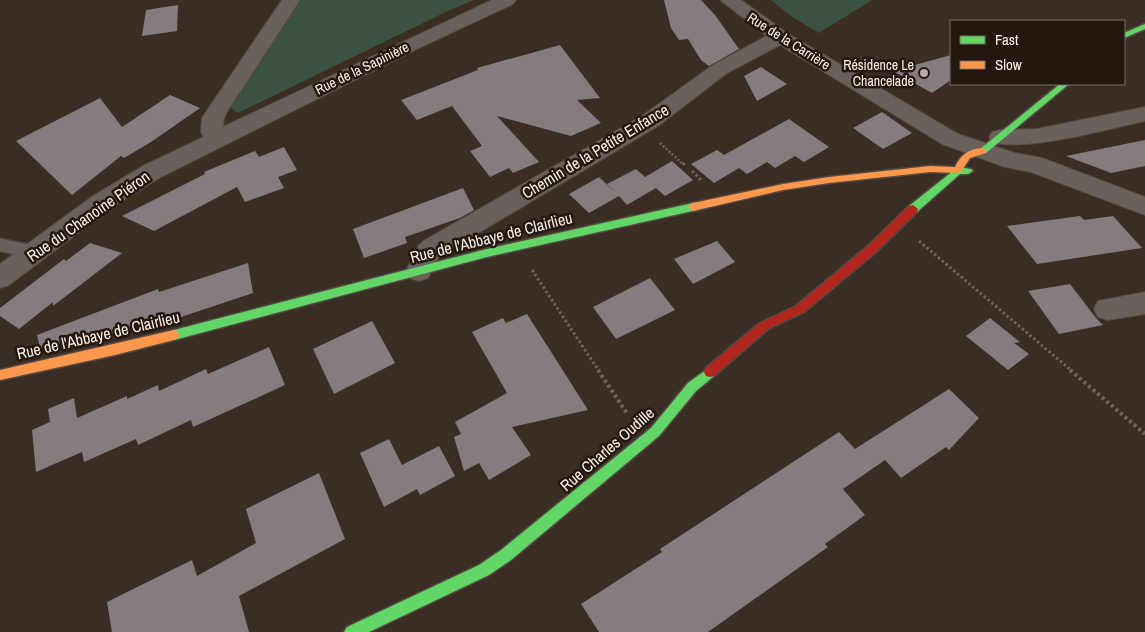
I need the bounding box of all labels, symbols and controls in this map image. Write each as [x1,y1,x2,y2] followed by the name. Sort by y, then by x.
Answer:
[744,8,834,74] street label: Rue de la Carrière
[950,20,1125,85] legend
[995,29,1019,50] text: Fast
[312,38,412,98] street label: Rue de la Sapinière
[995,54,1022,75] text: Slow
[843,56,914,90] place label: Résidence Le Chancelade
[918,67,930,79] marker: Résidence Le Chancelade
[517,98,673,204] street label: Chemin de la Petite Enfance
[22,165,154,267] street label: Rue du Chanoine Piéron
[408,206,574,268] street label: Rue de l'Abbaye de Clairlieu
[14,306,182,364] street label: Rue de l'Abbaye de Clairlieu
[555,402,659,496] street label: Rue Charles Oudille

